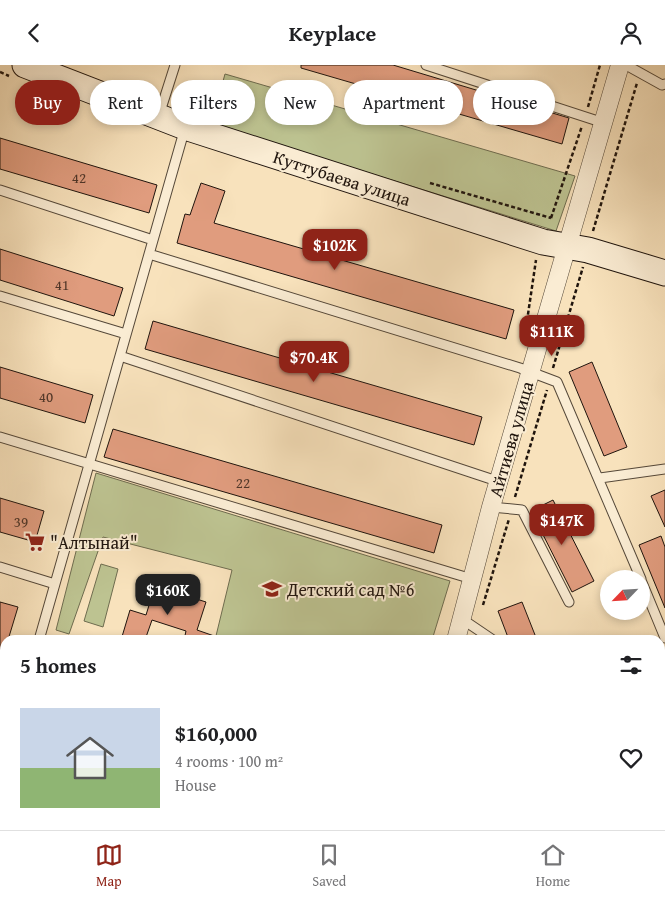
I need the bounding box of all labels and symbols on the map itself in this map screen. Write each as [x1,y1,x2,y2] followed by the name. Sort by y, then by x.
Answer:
[270,143,415,213] street label: Куттубаева улица
[72,167,86,188] house number: 42
[300,229,370,271] pin: $102K
[55,274,69,295] house number: 41
[517,315,587,357] pin: $111K
[273,341,355,383] pin: $70.4K
[482,377,541,500] street label: Айтиева улица
[39,386,53,407] house number: 40
[236,472,250,493] house number: 22
[527,503,597,546] pin: $147K
[14,511,28,532] house number: 39
[50,529,138,556] place label: "Алтынай"
[24,531,46,553] supermarket icon: "Алтынай"
[600,570,650,620] north arrow
[133,573,203,616] pin: $160K
[286,576,414,603] place label: Детский сад №6
[261,578,283,600] school or university icon: Детский сад №6

